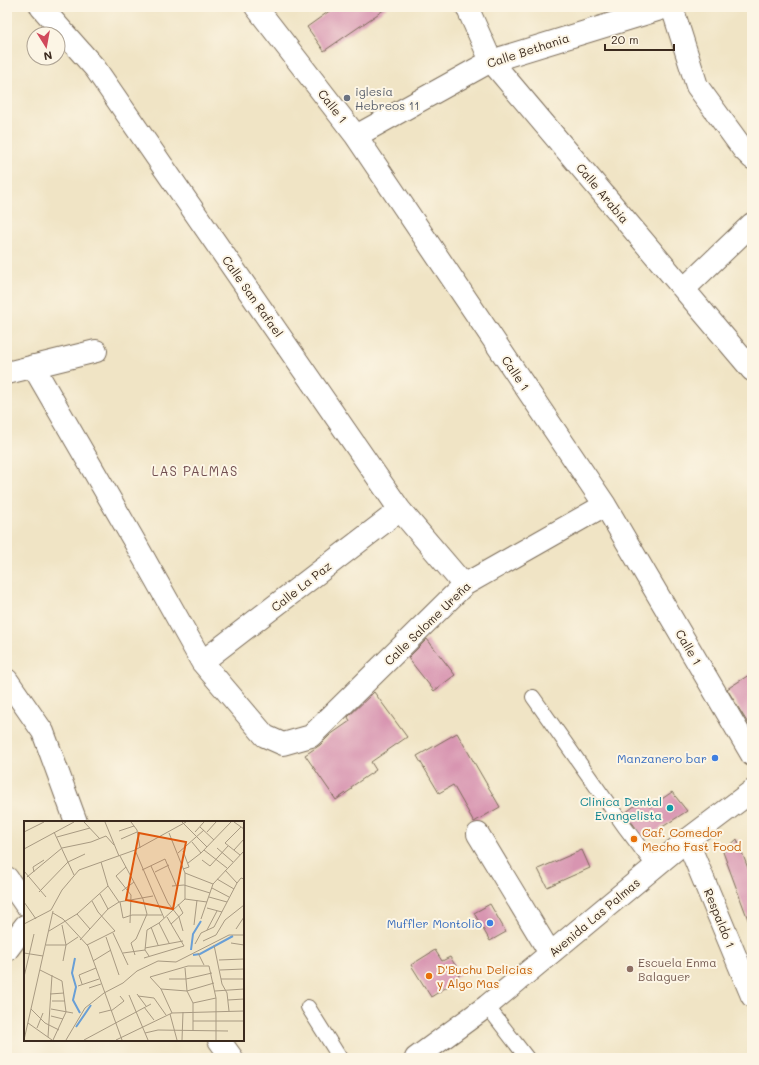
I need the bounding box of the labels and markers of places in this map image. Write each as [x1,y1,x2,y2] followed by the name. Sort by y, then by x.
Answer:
[355,83,420,113] place label: iglesia Hebreos 11
[342,93,352,103] marker: iglesia Hebreos 11
[617,750,707,766] place label: Manzanero bar
[710,753,720,763] marker: Manzanero bar
[580,793,662,823] place label: Clinica Dental Evangelista
[665,803,675,813] marker: Clinica Dental Evangelista
[642,824,742,854] place label: Caf. Comedor Mecho Fast Food
[629,834,639,844] marker: Caf. Comedor Mecho Fast Food
[387,915,482,931] place label: Muffler Montolio
[485,918,495,928] marker: Muffler Montolio
[638,954,717,984] place label: Escuela Enma Balaguer
[437,961,533,991] place label: D'Buchu Delicias y Algo Mas
[625,964,635,974] marker: Escuela Enma Balaguer
[424,971,434,981] marker: D'Buchu Delicias y Algo Mas

